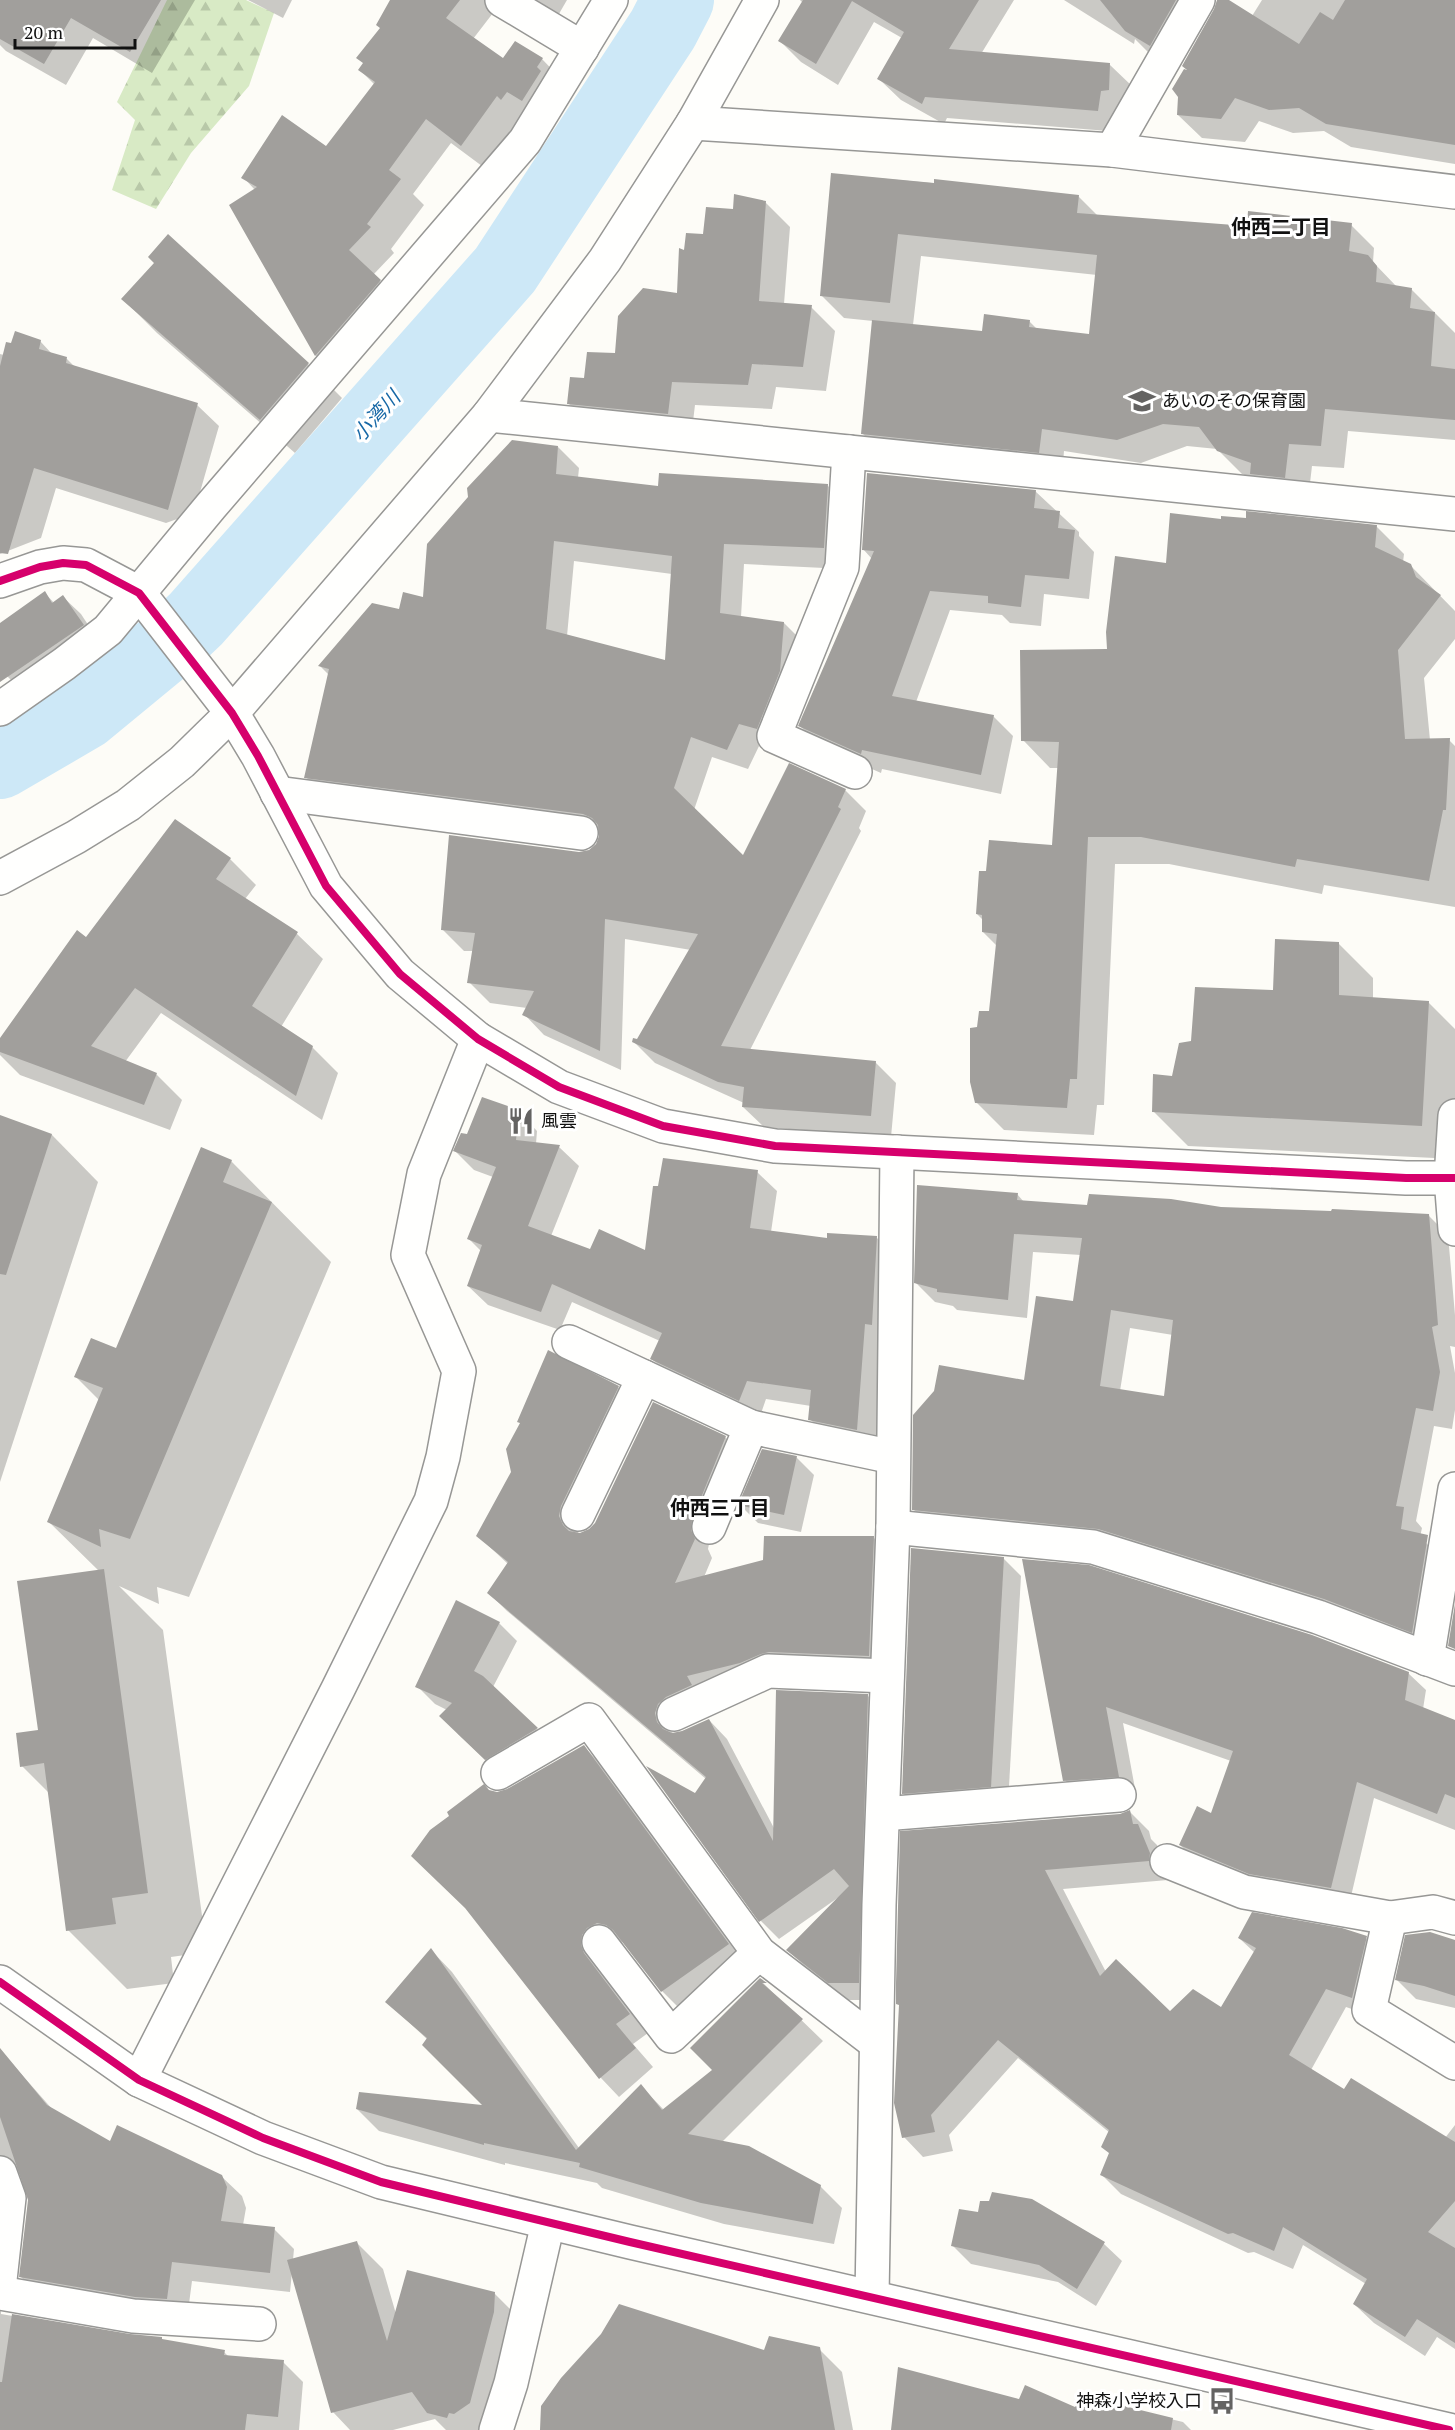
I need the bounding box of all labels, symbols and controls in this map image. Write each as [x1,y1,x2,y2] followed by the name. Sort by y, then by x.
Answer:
[15,12,135,50] scale bar
[24,20,64,44] text: 20 m
[1231,213,1331,240] district label: 仲西二丁目
[346,383,407,447] water label: 小湾川
[1127,386,1157,416] school or university icon: あいのその保育園
[1162,388,1306,412] place label: あいのその保育園
[506,1106,536,1136] restaurant icon: 風雲
[541,1108,577,1132] place label: 風雲
[670,1494,770,1521] district label: 仲西三丁目
[1207,2386,1237,2416] bus stop icon: 神森小学校入口
[1076,2388,1202,2412] place label: 神森小学校入口

